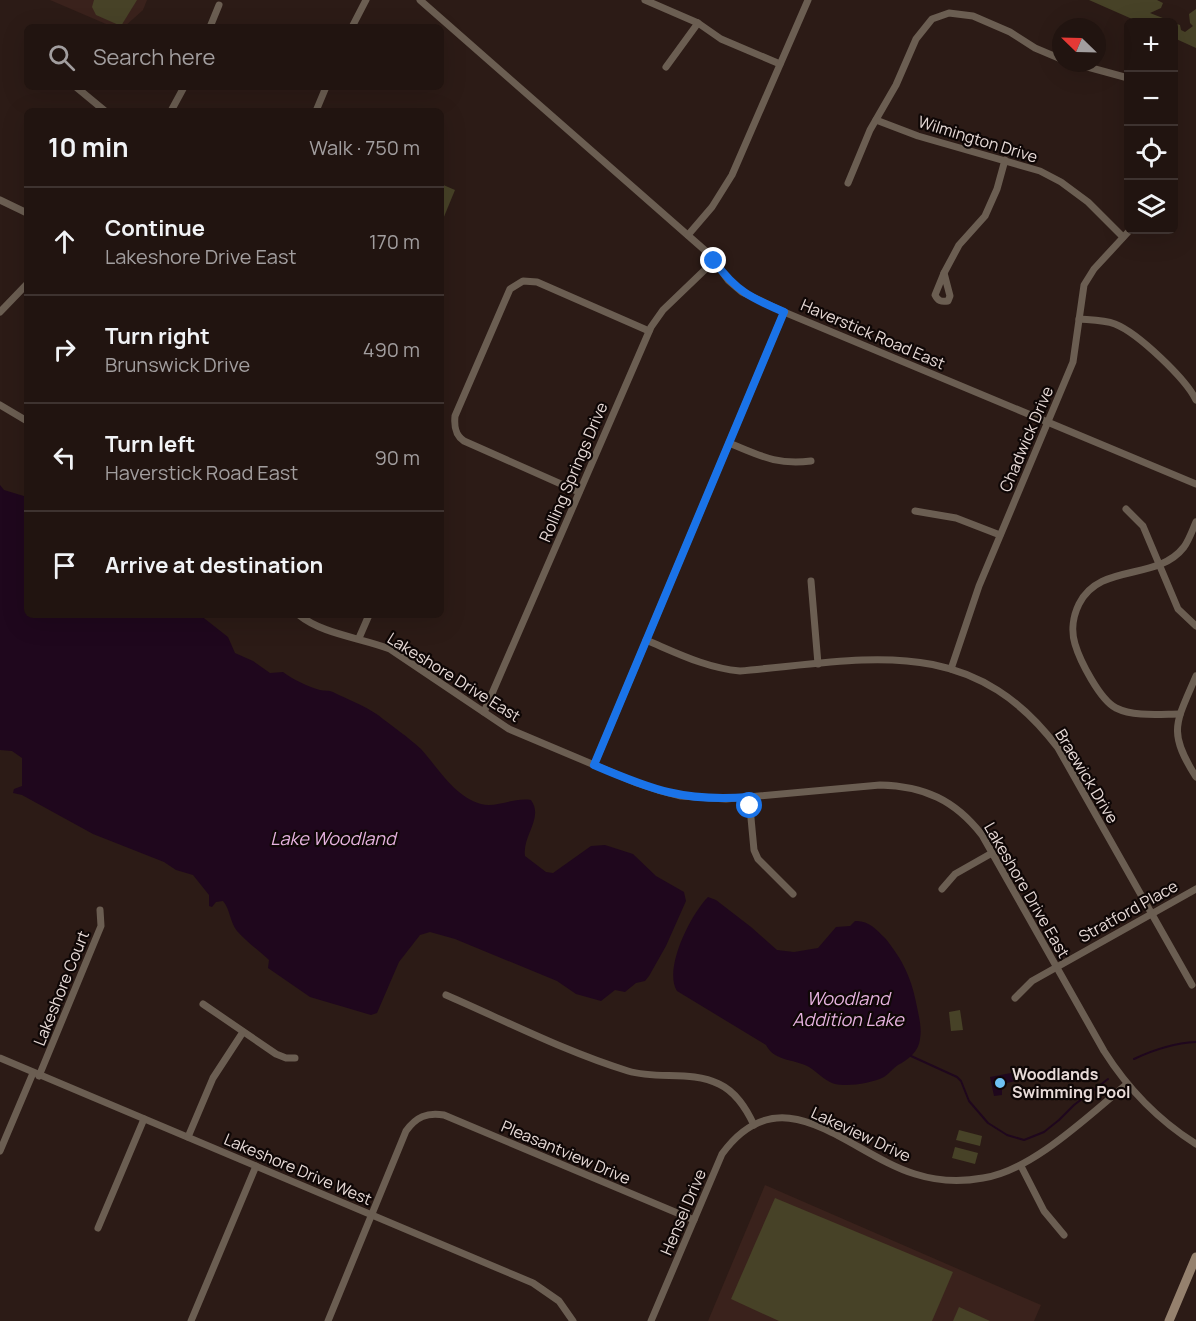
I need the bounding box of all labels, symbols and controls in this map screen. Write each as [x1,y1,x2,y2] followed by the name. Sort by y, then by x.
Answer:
[1052,18,1106,72] north arrow
[1124,18,1178,234] map controls
[1124,18,1178,72] button: +
[24,24,444,90] search box
[45,41,78,74] icon: search
[93,42,215,72] text: Search here
[1124,72,1178,126] button: −
[915,110,1041,168] street label: Wilmington Drive
[1124,126,1178,180] button: locate
[48,129,129,165] text: 10 min
[309,134,420,161] text: Walk · 750 m
[1124,180,1178,234] button: layers
[105,213,205,243] text: Continue
[48,225,81,258] icon: ahead
[369,228,420,255] text: 170 m
[105,243,296,270] text: Lakeshore Drive East
[700,247,726,273] route end
[798,294,948,374] street label: Haverstick Road East
[105,321,210,351] text: Turn right
[48,333,81,366] icon: right
[363,336,420,363] text: 490 m
[105,351,250,378] text: Brunswick Drive
[994,383,1058,495] street label: Chadwick Drive
[534,399,612,545] street label: Rolling Springs Drive
[105,429,195,459] text: Turn left
[48,441,81,474] icon: left
[374,444,420,471] text: 90 m
[105,459,298,486] text: Haverstick Road East
[48,549,81,582] icon: arrive
[105,550,323,580] text: Arrive at destination
[383,627,525,727] street label: Lakeshore Drive East
[1050,725,1124,827] street label: Braewick Drive
[736,792,762,818] route start
[979,818,1075,962] street label: Lakeshore Drive East
[270,826,398,850] water label: Lake Woodland
[1074,875,1182,947] street label: Stratford Place
[28,927,94,1049] street label: Lakeshore Court
[792,986,905,1031] water label: Woodland Addition Lake
[1012,1063,1131,1103] place label: Woodlands Swimming Pool
[993,1076,1007,1090] marker: Woodlands Swimming Pool
[808,1101,914,1167] street label: Lakeview Drive
[498,1115,634,1189] street label: Pleasantview Drive
[221,1128,375,1210] street label: Lakeshore Drive West
[655,1166,711,1258] street label: Hensel Drive

